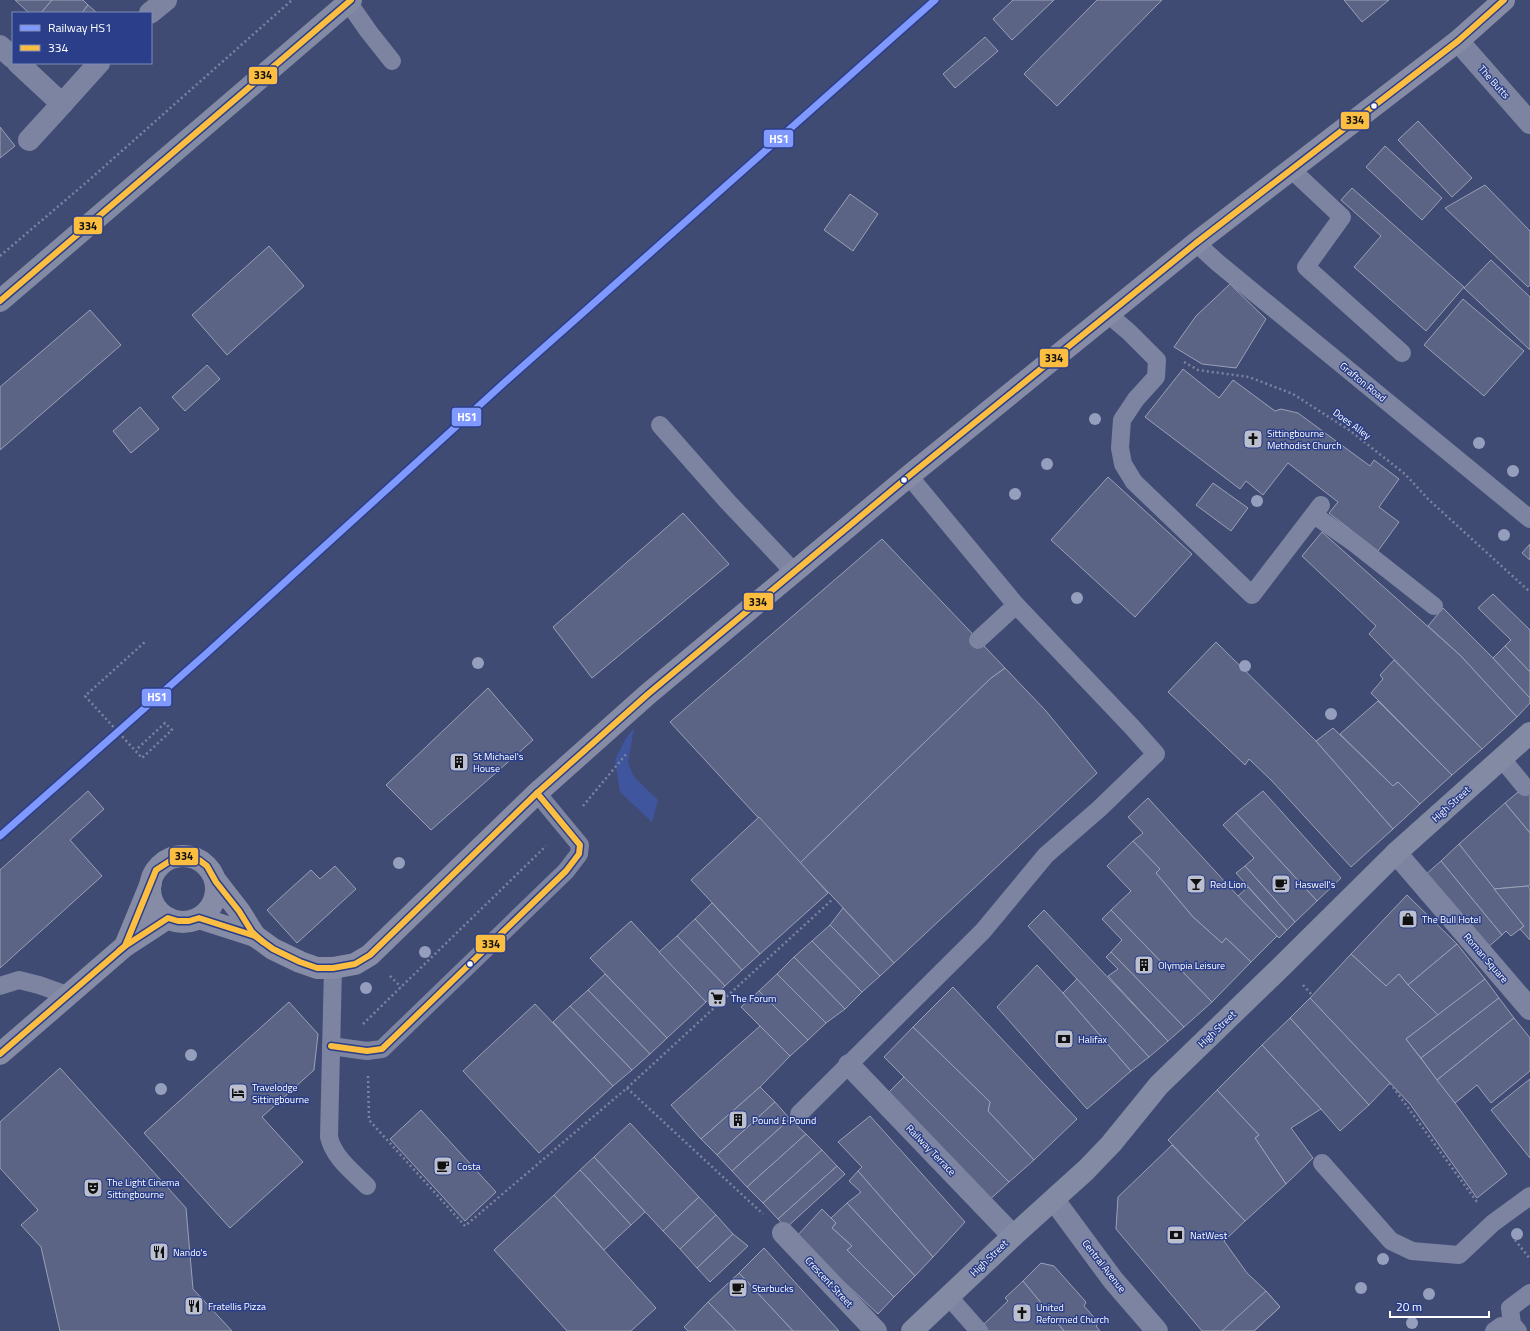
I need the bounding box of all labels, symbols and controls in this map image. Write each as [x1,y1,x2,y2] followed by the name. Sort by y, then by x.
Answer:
[12,12,152,64] legend
[48,18,112,37] text: Railway HS1
[48,38,68,57] text: 334
[1475,62,1514,103] street label: The Butts
[248,66,278,85] line badge: 334
[254,67,272,83] text: 334
[1369,101,1379,111] unlabelled marker
[1340,111,1370,130] line badge: 334
[1346,112,1364,128] text: 334
[763,129,794,148] line badge: HS1
[769,131,789,147] text: HS1
[73,216,103,235] line badge: 334
[79,218,97,234] text: 334
[1039,348,1069,368] line badge: 334
[1045,350,1063,366] text: 334
[1337,359,1389,405] street label: Grafton Road
[1330,405,1374,443] street label: Does Alley
[451,407,482,427] line badge: HS1
[457,409,477,425] text: HS1
[1267,426,1342,453] place label: Sittingbourne Methodist Church
[1242,428,1264,450] church icon: Sittingbourne Methodist Church
[899,475,909,485] unlabelled marker
[743,592,774,611] line badge: 334
[749,594,767,610] text: 334
[141,688,172,707] line badge: HS1
[147,689,167,705] text: HS1
[473,749,524,776] place label: St Michael's House
[448,751,470,773] building icon: St Michael's House
[1428,782,1474,825] street label: High Street
[169,847,199,866] line badge: 334
[175,848,193,864] text: 334
[1185,873,1207,895] bar icon: Red Lion
[1270,873,1292,895] cafe icon: Haswell's
[1210,877,1246,892] place label: Red Lion
[1295,877,1336,892] place label: Haswell's
[1397,908,1419,930] shop icon: The Bull Hotel
[1422,912,1481,927] place label: The Bull Hotel
[1460,930,1512,986] street label: Roman Square
[475,934,506,953] line badge: 334
[482,936,500,952] text: 334
[1133,954,1155,976] building icon: Olympia Leisure
[1158,958,1225,973] place label: Olympia Leisure
[465,959,475,969] unlabelled marker
[706,987,728,1009] supermarket icon: The Forum
[731,991,776,1006] place label: The Forum
[1195,1007,1240,1051] street label: High Street
[1053,1028,1075,1050] bank icon: Halifax
[1078,1032,1108,1047] place label: Halifax
[252,1080,309,1107] place label: Travelodge Sittingbourne
[227,1082,249,1104] hotel icon: Travelodge Sittingbourne
[727,1109,749,1131] building icon: Pound £ Pound
[752,1113,816,1128] place label: Pound £ Pound
[903,1121,959,1179] street label: Railway Terrace
[432,1155,454,1177] cafe icon: Costa
[457,1159,481,1174] place label: Costa
[107,1175,179,1202] place label: The Light Cinema Sittingbourne
[82,1177,104,1199] theatre icon: The Light Cinema Sittingbourne
[1165,1224,1187,1246] bank icon: NatWest
[1190,1228,1228,1243] place label: NatWest
[967,1236,1012,1280] street label: High Street
[1079,1236,1129,1296] street label: Central Avenue
[148,1241,170,1263] restaurant icon: Nando's
[173,1245,208,1260] place label: Nando's
[801,1253,857,1311] street label: Crescent Street
[727,1277,749,1299] cafe icon: Starbucks
[752,1281,794,1296] place label: Starbucks
[1390,1293,1489,1319] scale bar
[183,1295,205,1317] restaurant icon: Fratellis Pizza
[1396,1297,1422,1316] text: 20 m
[208,1299,266,1314] place label: Fratellis Pizza
[1036,1300,1109,1327] place label: United Reformed Church
[1011,1302,1033,1324] church icon: United Reformed Church

